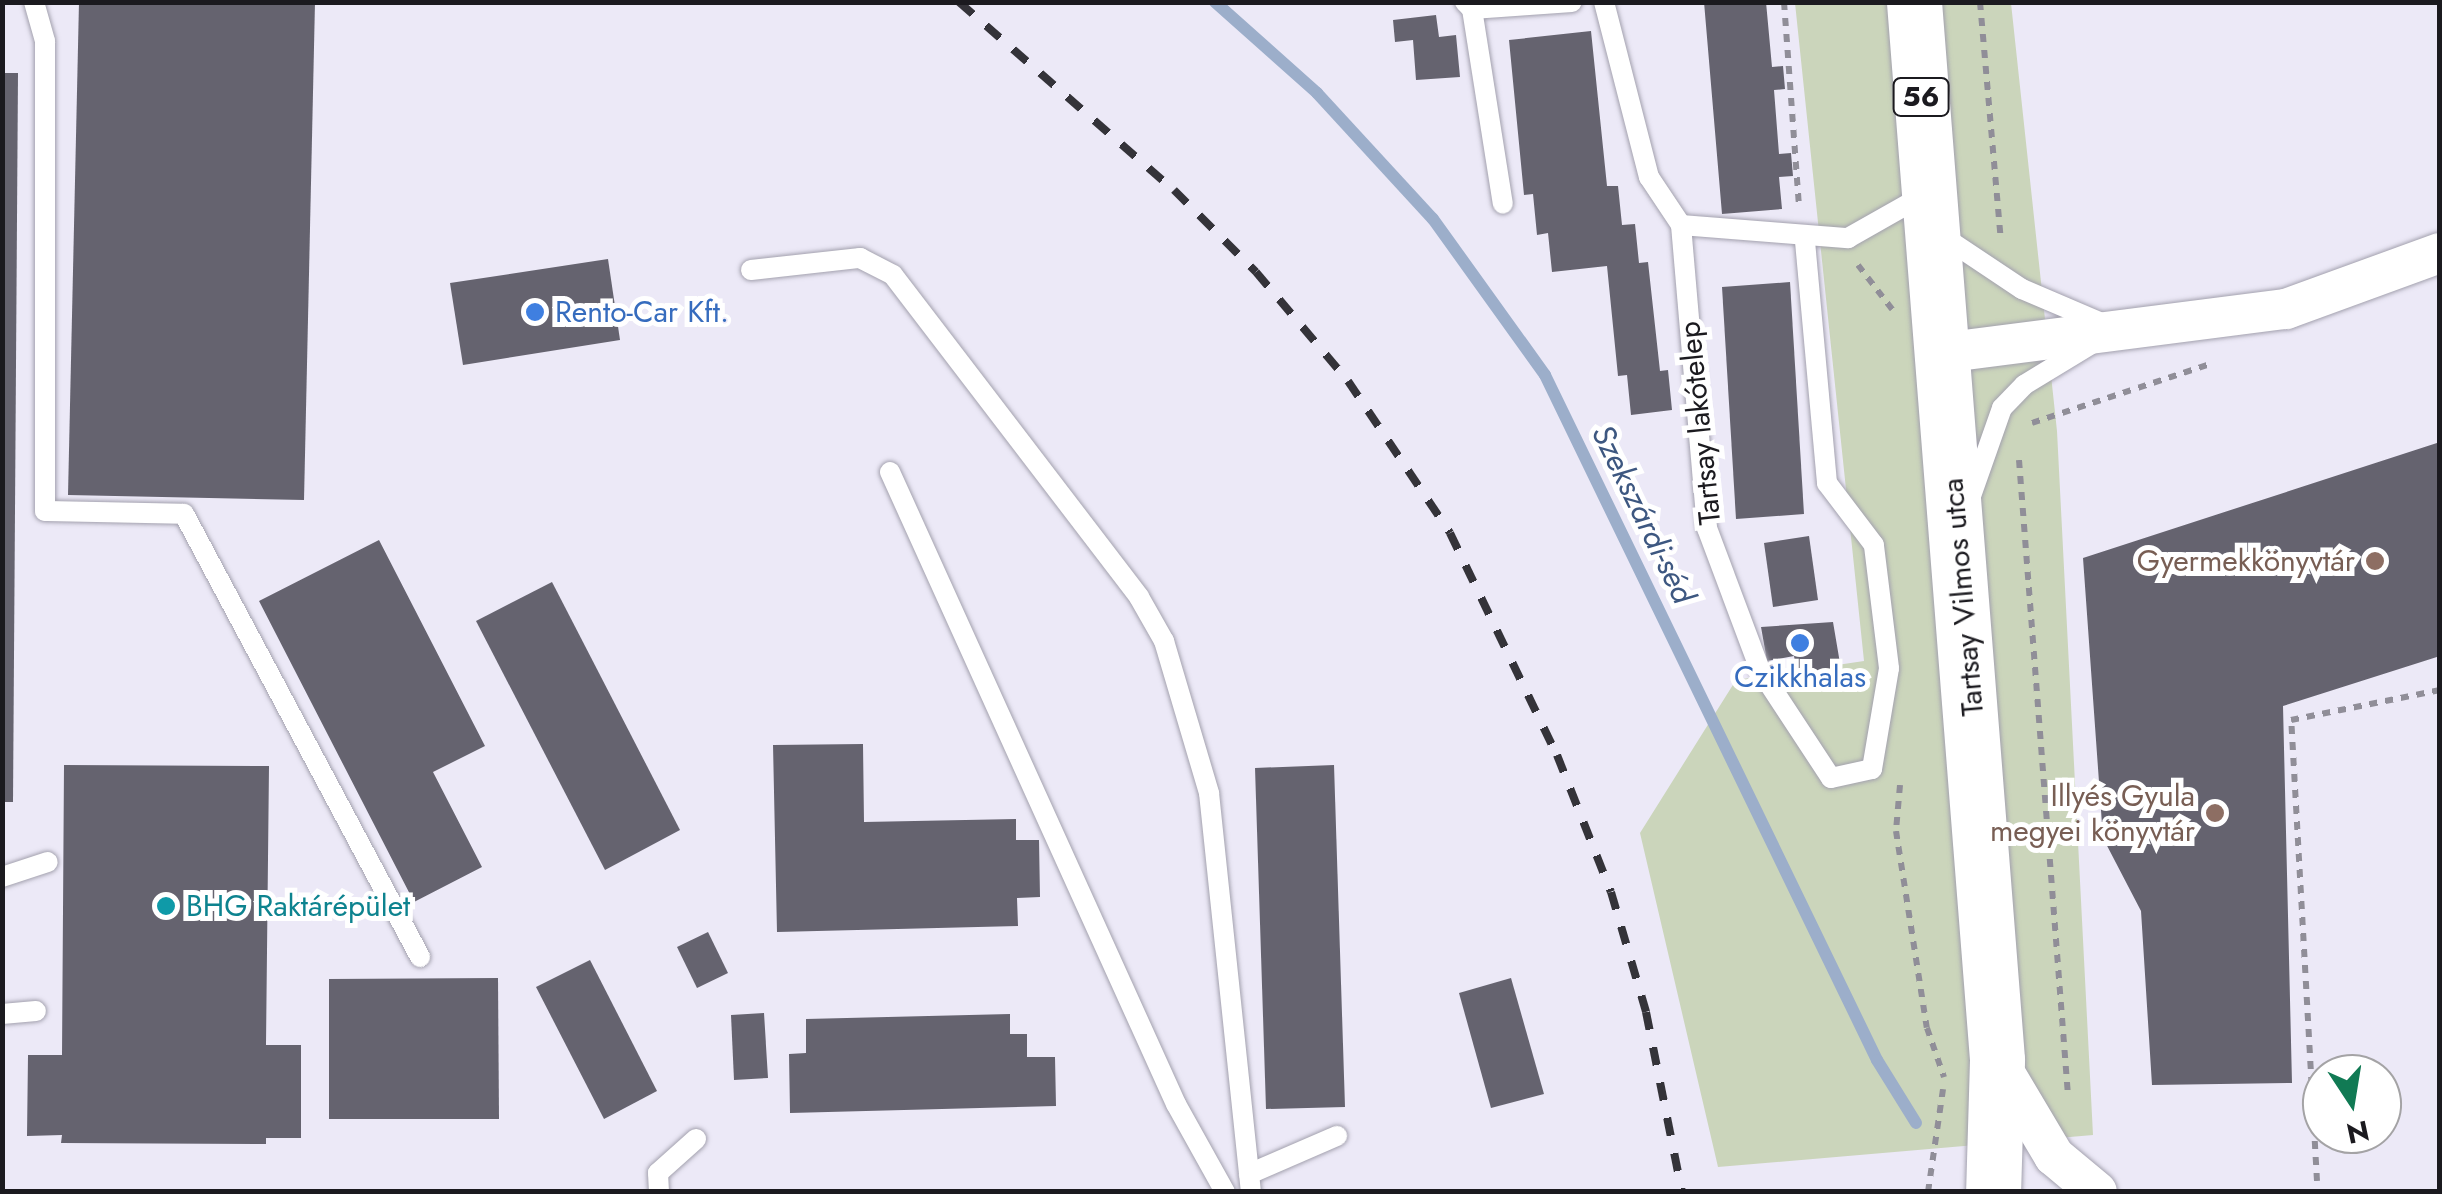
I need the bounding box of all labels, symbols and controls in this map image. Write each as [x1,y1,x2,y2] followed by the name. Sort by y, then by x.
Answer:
[1891,74,1951,120] road number: 56
[555,294,729,330] place label: Rento-Car Kft.
[524,301,546,323] marker: Rento-Car Kft.
[1671,320,1729,526] street label: Tartsay lakótelep
[1583,418,1703,610] water label: Szekszárdi-séd
[1935,477,1991,717] street label: Tartsay Vilmos utca
[2137,543,2355,579] place label: Gyermekkönyvtár
[2364,550,2386,572] marker: Gyermekkönyvtár
[1789,632,1811,654] marker: Czikkhalas
[1734,659,1866,695] place label: Czikkhalas
[1990,778,2195,848] place label: Illyés Gyula megyei könyvtár
[2204,802,2226,824] marker: Illyés Gyula megyei könyvtár
[186,888,410,924] place label: BHG Raktárépület
[155,895,177,917] marker: BHG Raktárépület
[2302,1054,2402,1154] north arrow
[2343,1110,2373,1154] text: N

